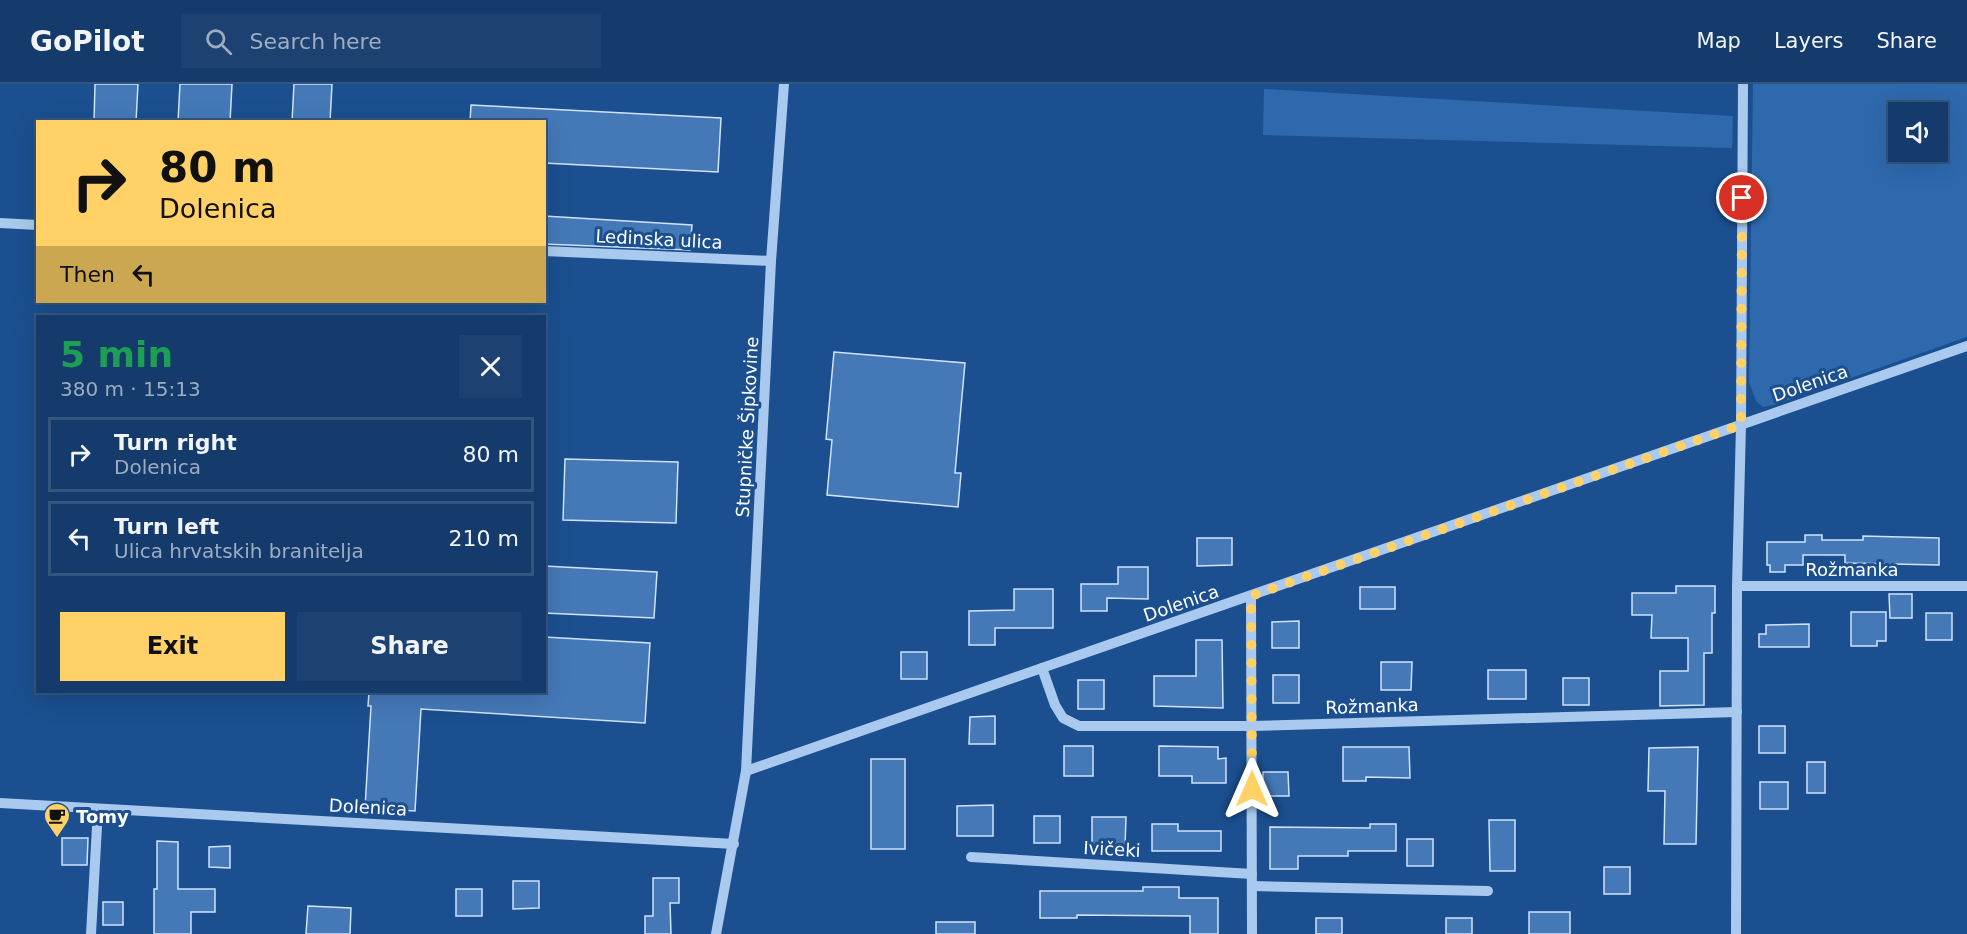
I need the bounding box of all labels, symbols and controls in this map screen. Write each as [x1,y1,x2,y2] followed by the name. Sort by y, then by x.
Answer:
[181,14,601,68] search box
[30,25,145,58] text: GoPilot
[202,25,235,58] icon: search
[250,29,382,54] text: Search here
[1697,29,1741,53] text: Map
[1774,29,1843,53] text: Layers
[1876,29,1937,53] text: Share
[1888,102,1948,162] map controls
[1888,102,1948,162] button: sound
[159,143,276,192] text: 80 m
[60,144,138,222] icon: right
[1716,172,1767,223] pin
[1725,181,1758,214] icon: arrive
[159,193,276,224] text: Dolenica
[595,225,723,253] street label: Ledinska ulica
[127,258,160,291] icon: left
[60,262,115,287] text: Then
[60,334,173,375] text: 5 min
[459,335,522,398] button: close
[732,336,762,518] street label: Stupničke Šipkovine
[1770,360,1850,406] street label: Dolenica
[60,377,201,401] text: 380 m · 15:13
[114,430,237,455] text: Turn right
[63,438,96,471] icon: right
[463,442,519,467] text: 80 m
[114,455,201,479] text: Dolenica
[114,514,219,539] text: Turn left
[63,522,96,555] icon: left
[449,526,519,551] text: 210 m
[114,539,364,563] text: Ulica hrvatskih branitelja
[1805,559,1899,580] street label: Rožmanka
[1141,580,1221,626] street label: Dolenica
[60,612,285,681] button: Exit
[297,612,522,681] button: Share
[1325,694,1419,718] street label: Rožmanka
[1220,757,1284,821] position arrow
[328,794,408,820] street label: Dolenica
[42,801,72,839] cafe icon: Tomy
[76,806,129,827] place label: Tomy
[1083,837,1141,861] street label: Ivičeki

